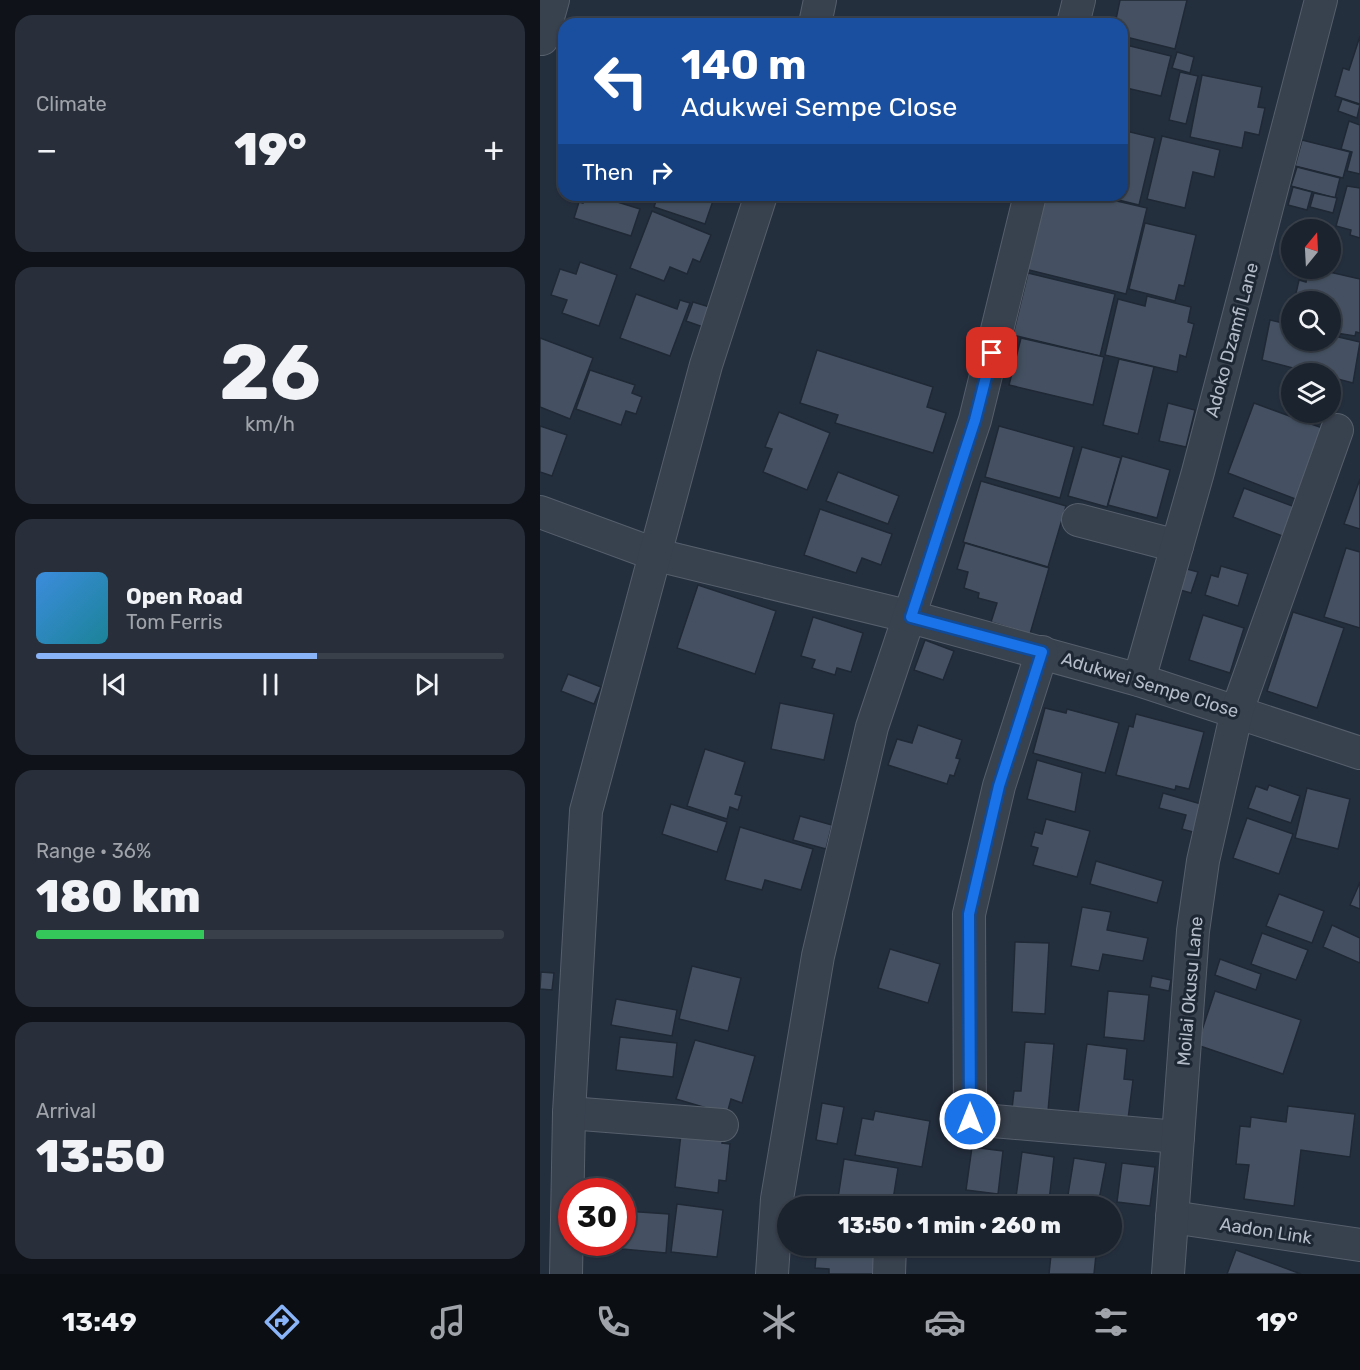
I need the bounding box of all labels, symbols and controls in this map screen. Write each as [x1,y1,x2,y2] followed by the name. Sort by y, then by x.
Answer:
[681,40,807,90] text: 140 m
[582,42,660,120] icon: left
[681,91,957,123] text: Adukwei Sempe Close
[36,92,107,116] text: Climate
[234,123,307,176] text: 19°
[36,130,57,169] text: −
[483,130,504,169] text: +
[645,156,678,189] icon: right
[582,159,633,186] text: Then
[1281,219,1341,279] north arrow
[1281,219,1341,423] map controls
[1201,260,1263,420] street label: Adoko Dzamfi Lane
[1281,291,1341,351] button: search
[219,326,321,419] text: 26
[966,327,1017,378] pin
[975,336,1008,369] icon: arrive
[1281,363,1341,423] button: layers
[245,412,295,436] text: km/h
[126,583,243,610] text: Open Road
[126,610,223,634] text: Tom Ferris
[1059,648,1241,722] street label: Adukwei Sempe Close
[98,668,131,701] icon: previous
[254,668,287,701] icon: pause
[410,668,443,701] icon: next
[36,839,151,863] text: Range · 36%
[36,870,201,923] text: 180 km
[1173,915,1207,1067] street label: Moilai Okusu Lane
[938,1087,1002,1151] position arrow
[36,1099,96,1123] text: Arrival
[36,1130,166,1183] text: 13:50
[558,1178,636,1256] speed limit sign: 30
[838,1212,1061,1239] text: 13:50 · 1 min · 260 m
[1218,1213,1314,1249] street label: Aadon Link
[261,1301,303,1343] icon: directions
[427,1301,469,1343] icon: music
[592,1301,634,1343] icon: phone
[758,1301,800,1343] icon: climate
[924,1301,966,1343] icon: car
[1090,1301,1132,1343] icon: filters
[62,1306,137,1338] text: 13:49
[1256,1306,1298,1338] text: 19°

